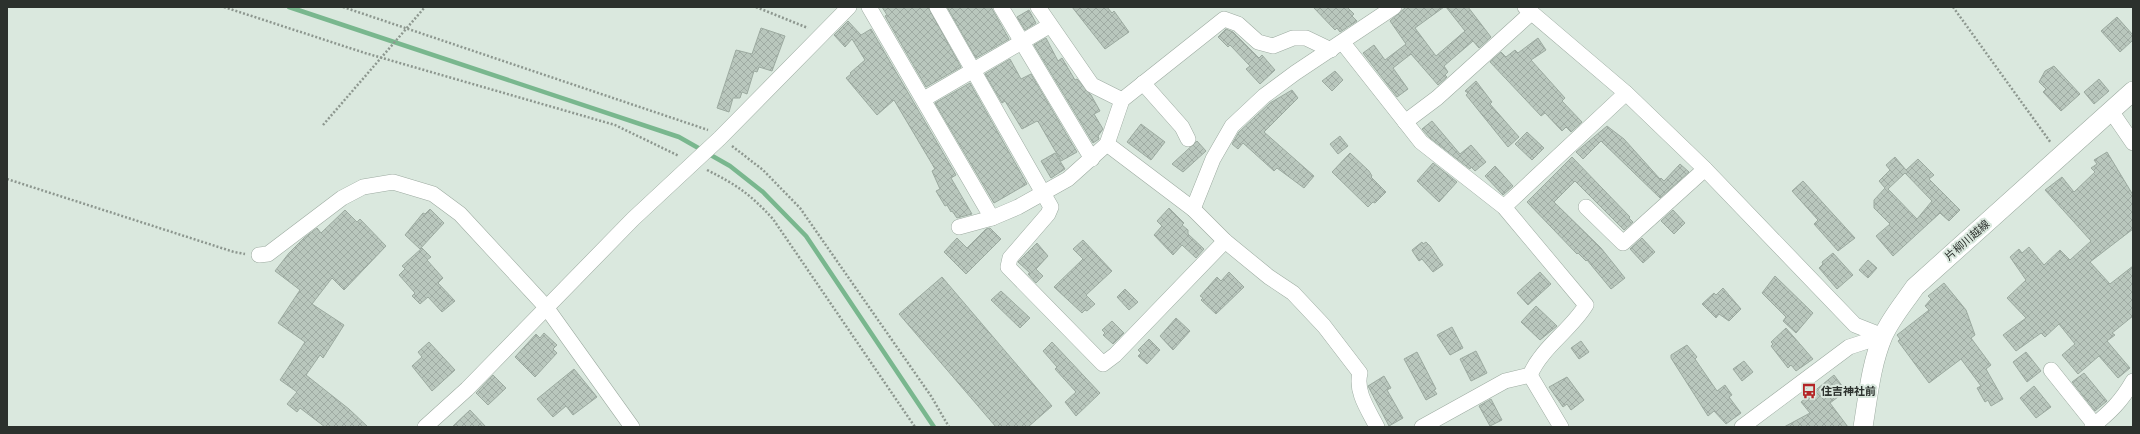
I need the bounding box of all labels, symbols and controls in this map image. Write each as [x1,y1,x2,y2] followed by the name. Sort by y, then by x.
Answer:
[1942,217,1992,263] street label: 片柳川越線
[1800,382,1818,400] bus stop icon: 住吉神社前
[1821,384,1876,397] place label: 住吉神社前

